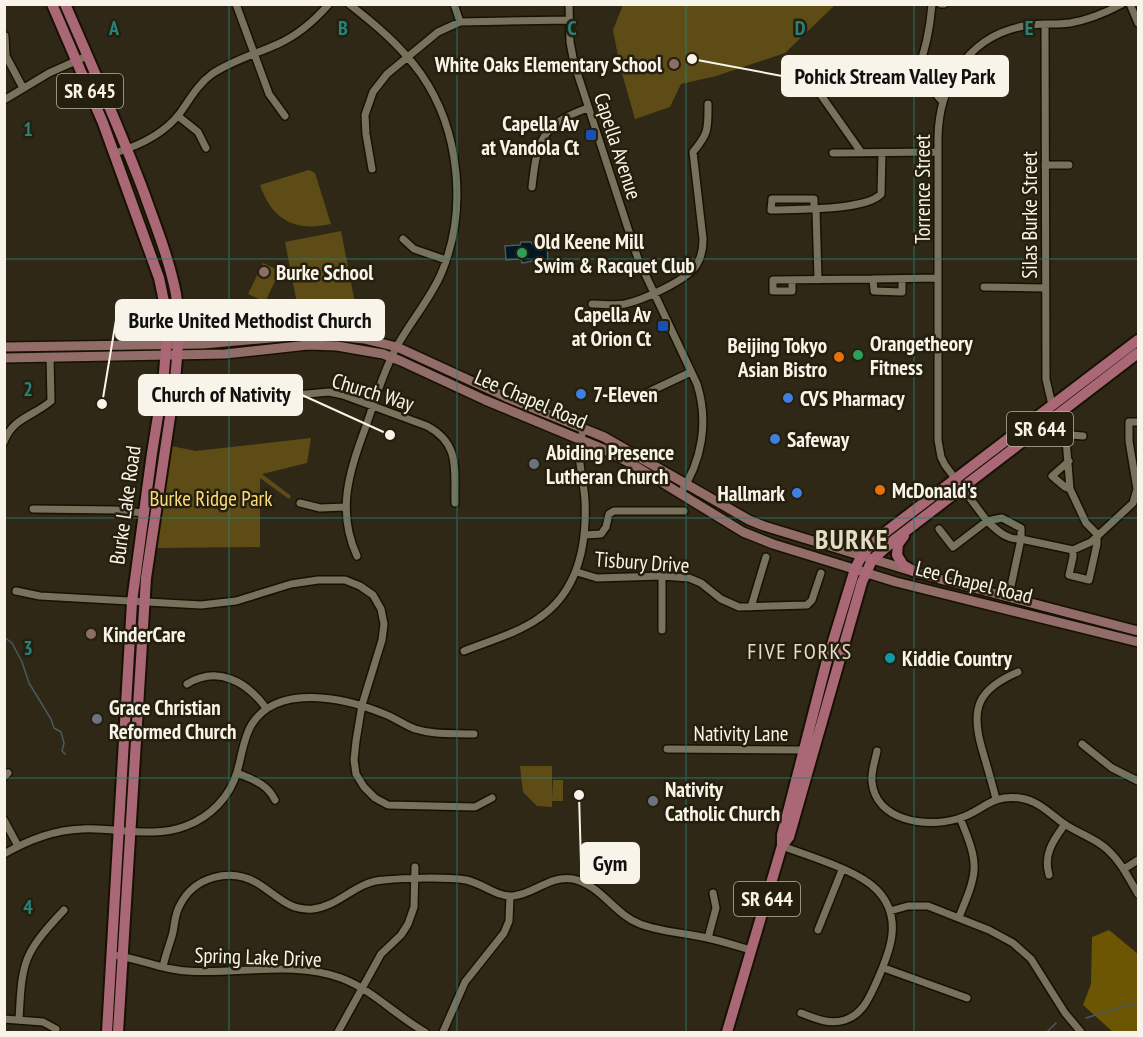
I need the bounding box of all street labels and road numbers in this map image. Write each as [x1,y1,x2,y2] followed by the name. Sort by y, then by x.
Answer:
[57,74,123,108] road number: SR 645
[588,89,648,203] street label: Capella Avenue
[909,134,936,244] street label: Torrence Street
[1016,151,1043,279] street label: Silas Burke Street
[471,363,591,435] street label: Lee Chapel Road
[329,367,417,417] street label: Church Way
[1007,412,1073,446] road number: SR 644
[103,444,147,566] street label: Burke Lake Road
[594,545,690,579] street label: Tisbury Drive
[913,554,1035,610] street label: Lee Chapel Road
[694,720,788,747] street label: Nativity Lane
[734,882,800,916] road number: SR 644
[194,941,322,973] street label: Spring Lake Drive

